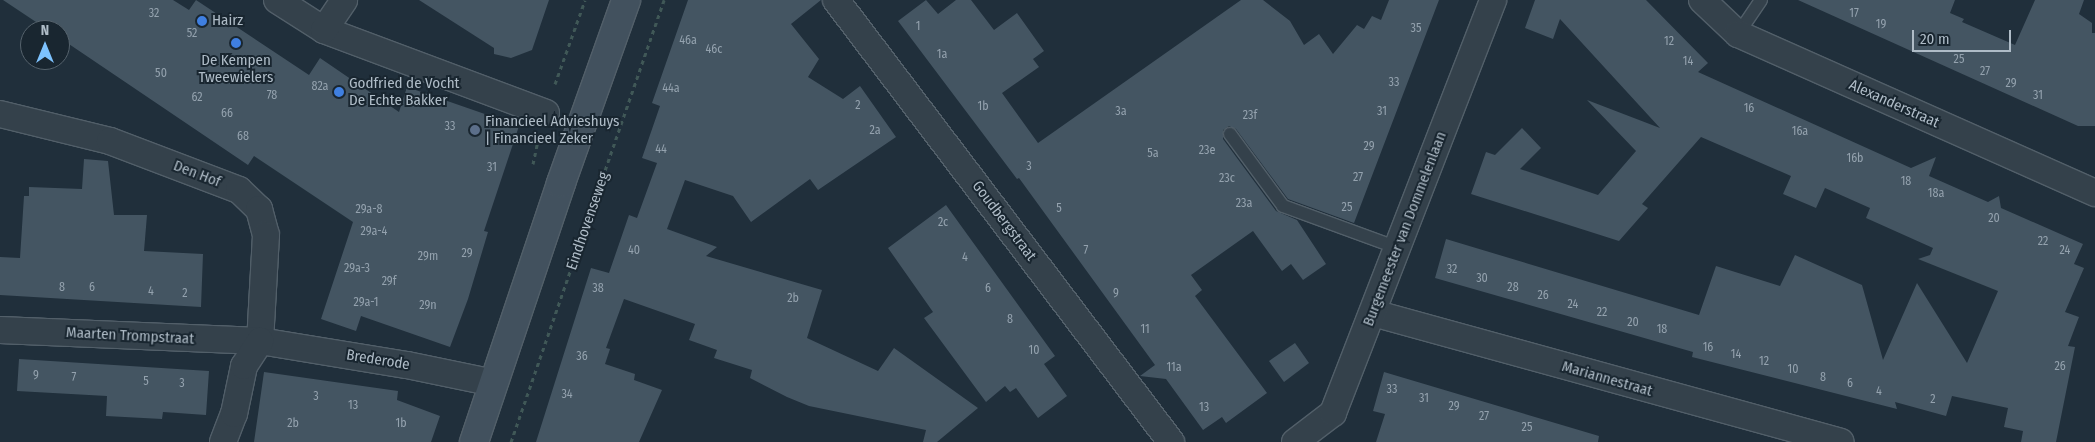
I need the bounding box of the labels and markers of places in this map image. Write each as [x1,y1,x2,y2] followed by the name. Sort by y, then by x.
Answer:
[212,12,243,30] place label: Hairz
[196,15,208,27] marker: Hairz
[230,37,242,49] marker: De Kempen Tweewielers
[199,51,273,86] place label: De Kempen Tweewielers
[349,74,459,109] place label: Godfried de Vocht De Echte Bakker
[333,86,345,98] marker: Godfried de Vocht De Echte Bakker
[485,112,619,147] place label: Financieel Advieshuys | Financieel Zeker
[469,124,481,136] marker: Financieel Advieshuys | Financieel Zeker

